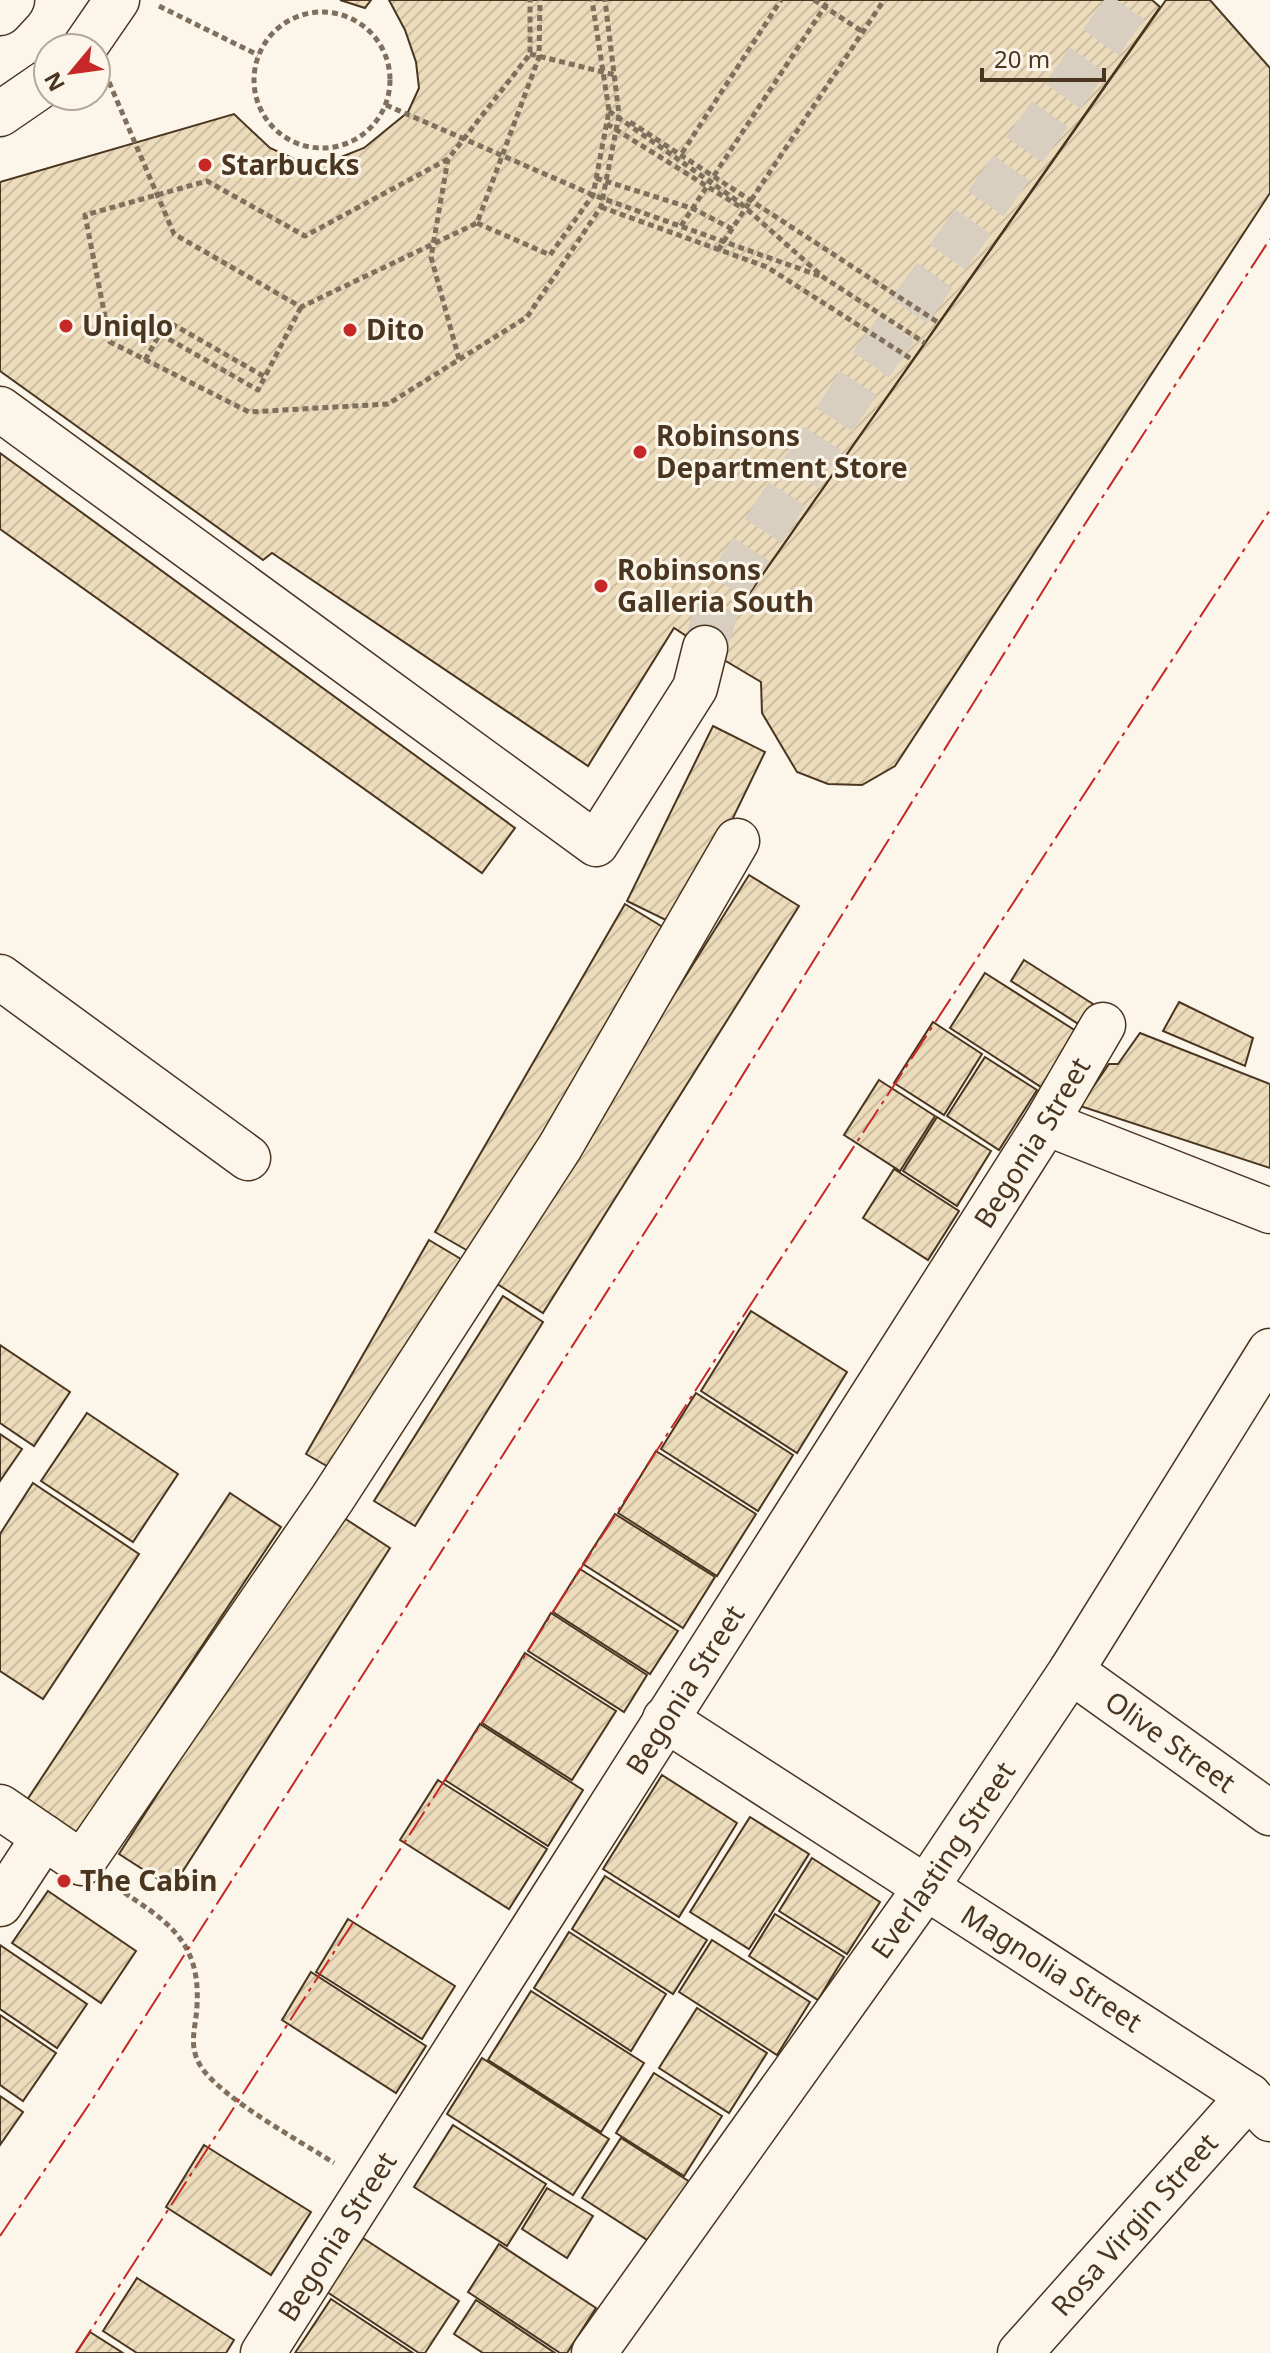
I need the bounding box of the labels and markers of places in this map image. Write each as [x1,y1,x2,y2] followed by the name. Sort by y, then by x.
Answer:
[221,145,360,183] place label: Starbucks
[196,156,214,174] marker: Starbucks
[82,306,173,344] place label: Uniqlo
[366,310,425,348] place label: Dito
[57,317,75,335] marker: Uniqlo
[341,321,359,339] marker: Dito
[656,416,908,486] place label: Robinsons Department Store
[631,443,649,461] marker: Robinsons Department Store
[617,550,814,620] place label: Robinsons Galleria South
[592,577,610,595] marker: Robinsons Galleria South
[80,1861,217,1899] place label: The Cabin
[55,1872,73,1890] marker: The Cabin

